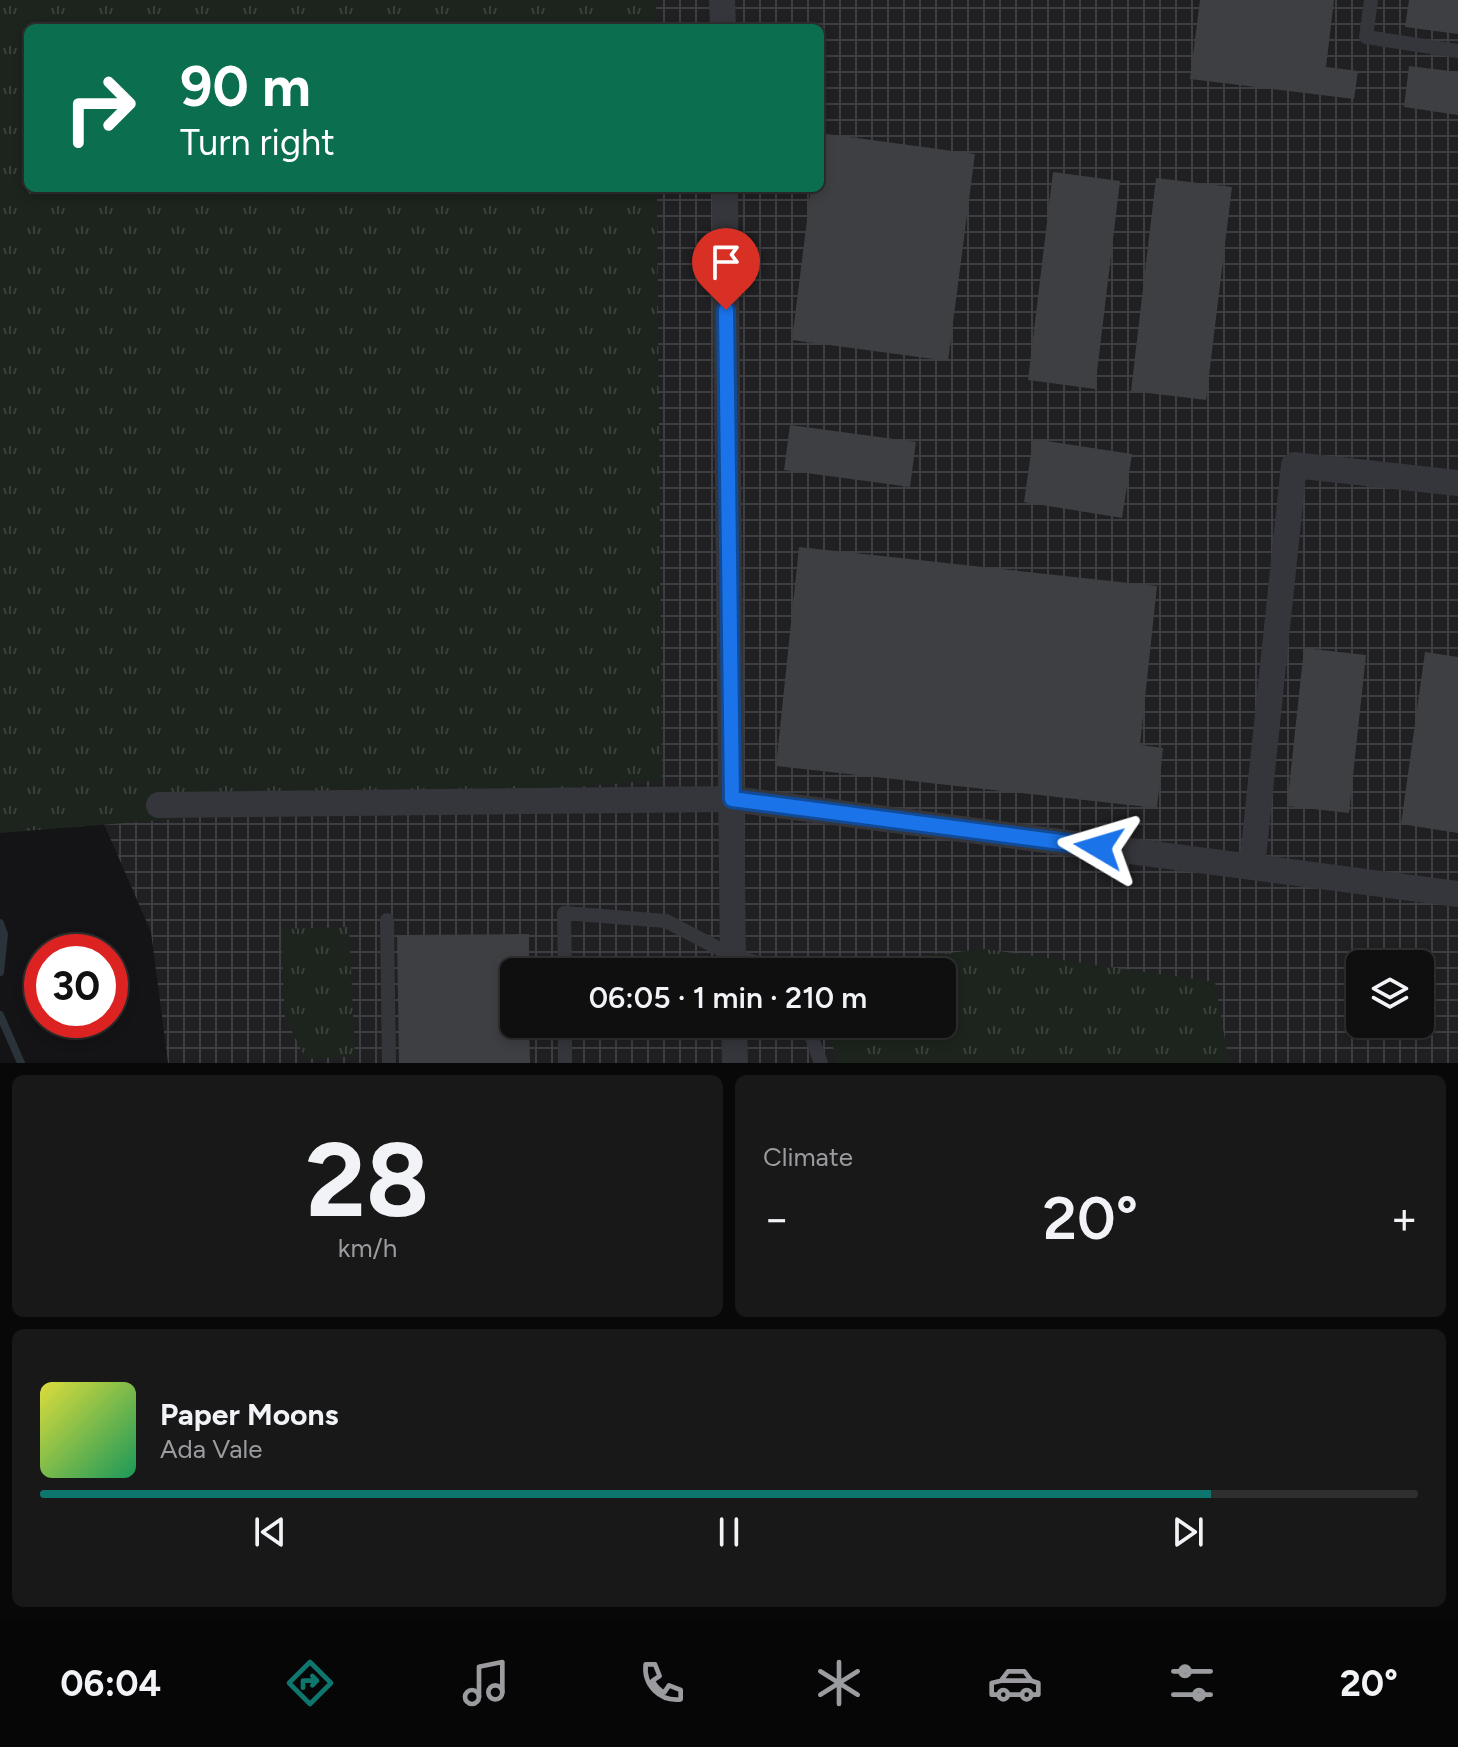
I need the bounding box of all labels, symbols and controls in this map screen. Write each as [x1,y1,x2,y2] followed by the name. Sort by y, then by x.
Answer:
[180,53,311,120] text: 90 m
[48,56,152,160] icon: right
[180,121,335,164] text: Turn right
[692,228,760,310] pin
[704,240,748,284] icon: arrive
[1057,805,1141,889] position arrow
[24,934,128,1038] speed limit sign: 30
[1346,950,1434,1038] map controls
[1346,950,1434,1038] button: layers
[589,979,867,1016] text: 06:05 · 1 min · 210 m
[306,1117,429,1242] text: 28
[763,1141,853,1173] text: Climate
[1043,1182,1138,1254] text: 20°
[763,1192,790,1245] text: −
[1391,1192,1418,1245] text: +
[338,1232,397,1264] text: km/h
[160,1396,339,1433] text: Paper Moons
[160,1433,263,1465] text: Ada Vale
[248,1510,292,1554] icon: previous
[707,1510,751,1554] icon: pause
[1166,1510,1210,1554] icon: next
[282,1655,338,1711] icon: directions
[458,1655,514,1711] icon: music
[634,1655,690,1711] icon: phone
[811,1655,867,1711] icon: climate
[987,1655,1043,1711] icon: car
[1164,1655,1220,1711] icon: filters
[60,1662,161,1705] text: 06:04
[1340,1662,1398,1705] text: 20°

